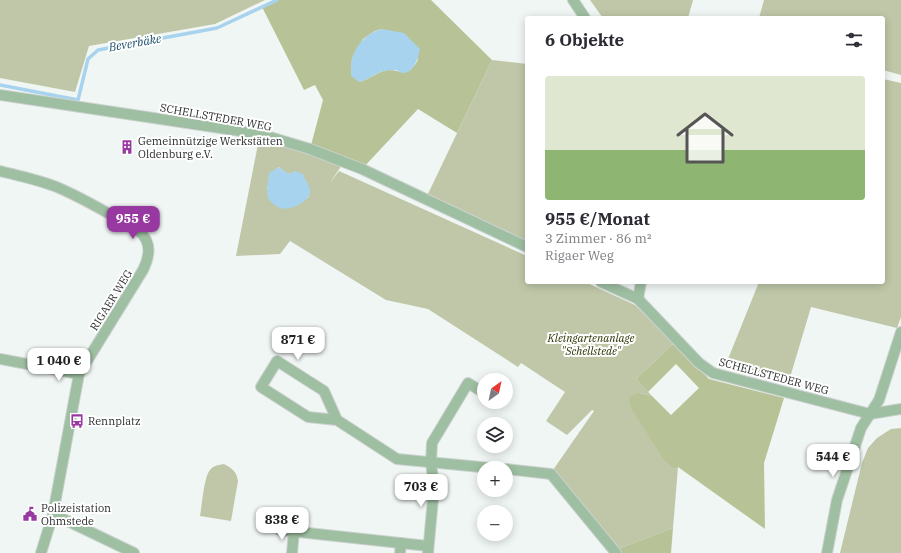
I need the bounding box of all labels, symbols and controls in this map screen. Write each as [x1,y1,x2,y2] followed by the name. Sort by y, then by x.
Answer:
[545,29,624,51] text: 6 Objekte
[843,29,865,51] icon: filters
[106,30,163,55] water label: Beverbäke
[159,100,273,134] street label: SCHELLSTEDER WEG
[669,102,741,174] icon: home
[138,134,283,161] place label: Gemeinnützige Werkstätten Oldenburg e.V.
[119,139,135,155] building icon: Gemeinnützige Werkstätten Oldenburg e.V.
[105,206,161,240] pin: 955 €
[545,208,650,230] text: 955 €/Monat
[116,210,150,227] text: 955 €
[545,230,651,247] text: 3 Zimmer · 86 m²
[545,247,614,264] text: Rigaer Weg
[87,267,135,333] street label: RIGAER WEG
[270,327,326,361] pin: 871 €
[281,331,315,348] text: 871 €
[547,331,634,358] park label: Kleingartenanlage "Schellstede"
[22,348,96,382] pin: 1 040 €
[36,352,82,369] text: 1 040 €
[717,355,831,397] street label: SCHELLSTEDER WEG
[477,373,513,409] north arrow
[477,373,513,541] map controls
[69,413,85,429] bus stop icon: Rennplatz
[88,414,141,428] place label: Rennplatz
[477,417,513,453] button: layers
[805,444,861,478] pin: 544 €
[816,448,850,465] text: 544 €
[477,461,513,497] button: +
[393,474,449,508] pin: 703 €
[404,478,438,495] text: 703 €
[41,501,111,528] place label: Polizeistation Ohmstede
[477,505,513,541] button: −
[22,506,38,522] public building icon: Polizeistation Ohmstede
[254,507,310,541] pin: 838 €
[265,511,299,528] text: 838 €

